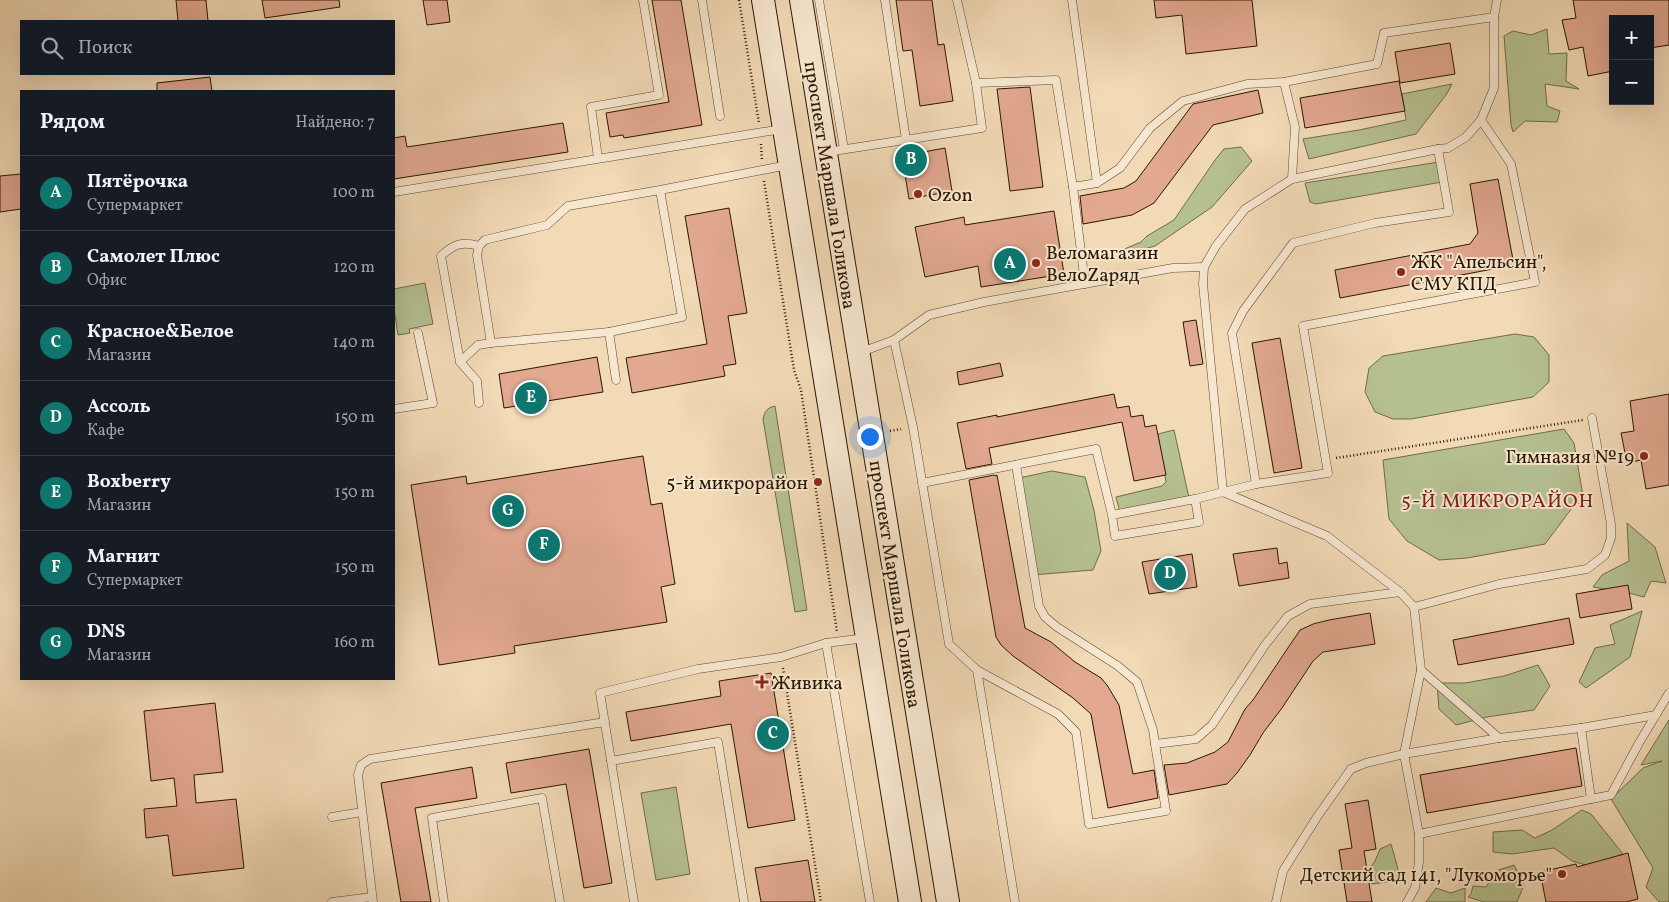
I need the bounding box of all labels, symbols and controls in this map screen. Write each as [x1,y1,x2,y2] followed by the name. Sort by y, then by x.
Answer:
[1609,15,1654,105] map controls
[1609,15,1654,60] button: +
[20,20,395,75] search box
[38,34,66,62] icon: search
[78,35,132,61] text: Поиск
[797,59,861,311] street label: проспект Маршала Голикова
[1609,60,1654,105] button: −
[40,108,105,137] text: Рядом
[296,112,375,134] text: Найдено: 7
[895,141,927,179] pin: B
[87,169,188,195] text: Пятёрочка
[50,182,62,204] text: A
[332,182,375,204] text: 100 m
[928,183,973,209] place label: Ozon
[912,188,924,200] marker: Ozon
[87,195,183,217] text: Супермаркет
[1046,241,1159,289] place label: Веломагазин ВелоZаряд
[87,244,220,270] text: Самолет Плюс
[994,245,1026,283] pin: A
[1411,250,1547,298] place label: ЖК "Апельсин", СМУ КПД
[51,257,61,279] text: B
[333,257,375,279] text: 120 m
[1030,257,1042,269] marker: Веломагазин ВелоZаряд
[1395,266,1407,278] marker: ЖК "Апельсин", СМУ КПД
[87,270,127,292] text: Офис
[87,319,234,345] text: Красное&Белое
[51,332,61,354] text: C
[333,332,375,354] text: 140 m
[87,345,151,367] text: Магазин
[515,379,547,417] pin: E
[87,394,151,420] text: Ассоль
[50,407,62,429] text: D
[334,407,375,429] text: 150 m
[87,420,125,442] text: Кафе
[857,424,883,450] your location
[1506,445,1634,471] place label: Гимназия №19
[1638,450,1650,462] marker: Гимназия №19
[862,458,926,710] street label: проспект Маршала Голикова
[87,469,171,495] text: Boxberry
[666,471,808,497] place label: 5-й микрорайон
[812,476,824,488] marker: 5-й микрорайон
[51,482,61,504] text: E
[334,482,375,504] text: 150 m
[1401,488,1595,516] district label: 5-Й МИКРОРАЙОН
[492,492,524,530] pin: G
[87,495,151,517] text: Магазин
[528,526,560,564] pin: F
[87,544,160,570] text: Магнит
[1154,555,1186,593] pin: D
[51,557,61,579] text: F
[334,557,375,579] text: 150 m
[87,570,183,592] text: Супермаркет
[87,619,125,645] text: DNS
[50,632,62,654] text: G
[334,632,375,654] text: 160 m
[87,645,151,667] text: Магазин
[772,671,843,697] place label: Живика
[756,676,768,688] marker: Живика
[757,715,789,753] pin: C
[1300,863,1552,889] place label: Детский сад 141, "Лукоморье"
[1556,868,1568,880] marker: Детский сад 141, "Лукоморье"

